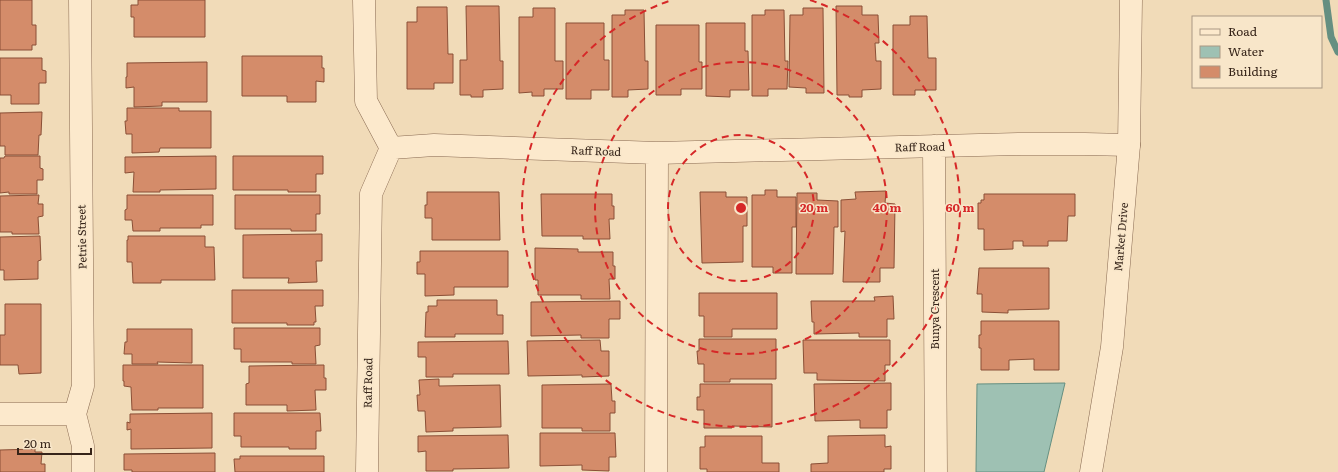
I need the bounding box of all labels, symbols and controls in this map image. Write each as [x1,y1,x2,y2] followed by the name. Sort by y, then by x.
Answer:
[1192,16,1322,88] legend
[1228,22,1258,40] text: Road
[1228,42,1264,60] text: Water
[1228,62,1278,80] text: Building
[895,138,946,154] street label: Raff Road
[571,141,622,159] street label: Raff Road
[800,198,828,216] text: 20 m
[873,198,902,216] text: 40 m
[946,198,974,216] text: 60 m
[734,201,748,215] centre of rings
[1109,201,1131,272] street label: Market Drive
[72,204,90,269] street label: Petrie Street
[926,268,942,349] street label: Bunya Crescent
[359,357,375,408] street label: Raff Road
[18,430,91,456] scale bar
[24,434,51,452] text: 20 m

